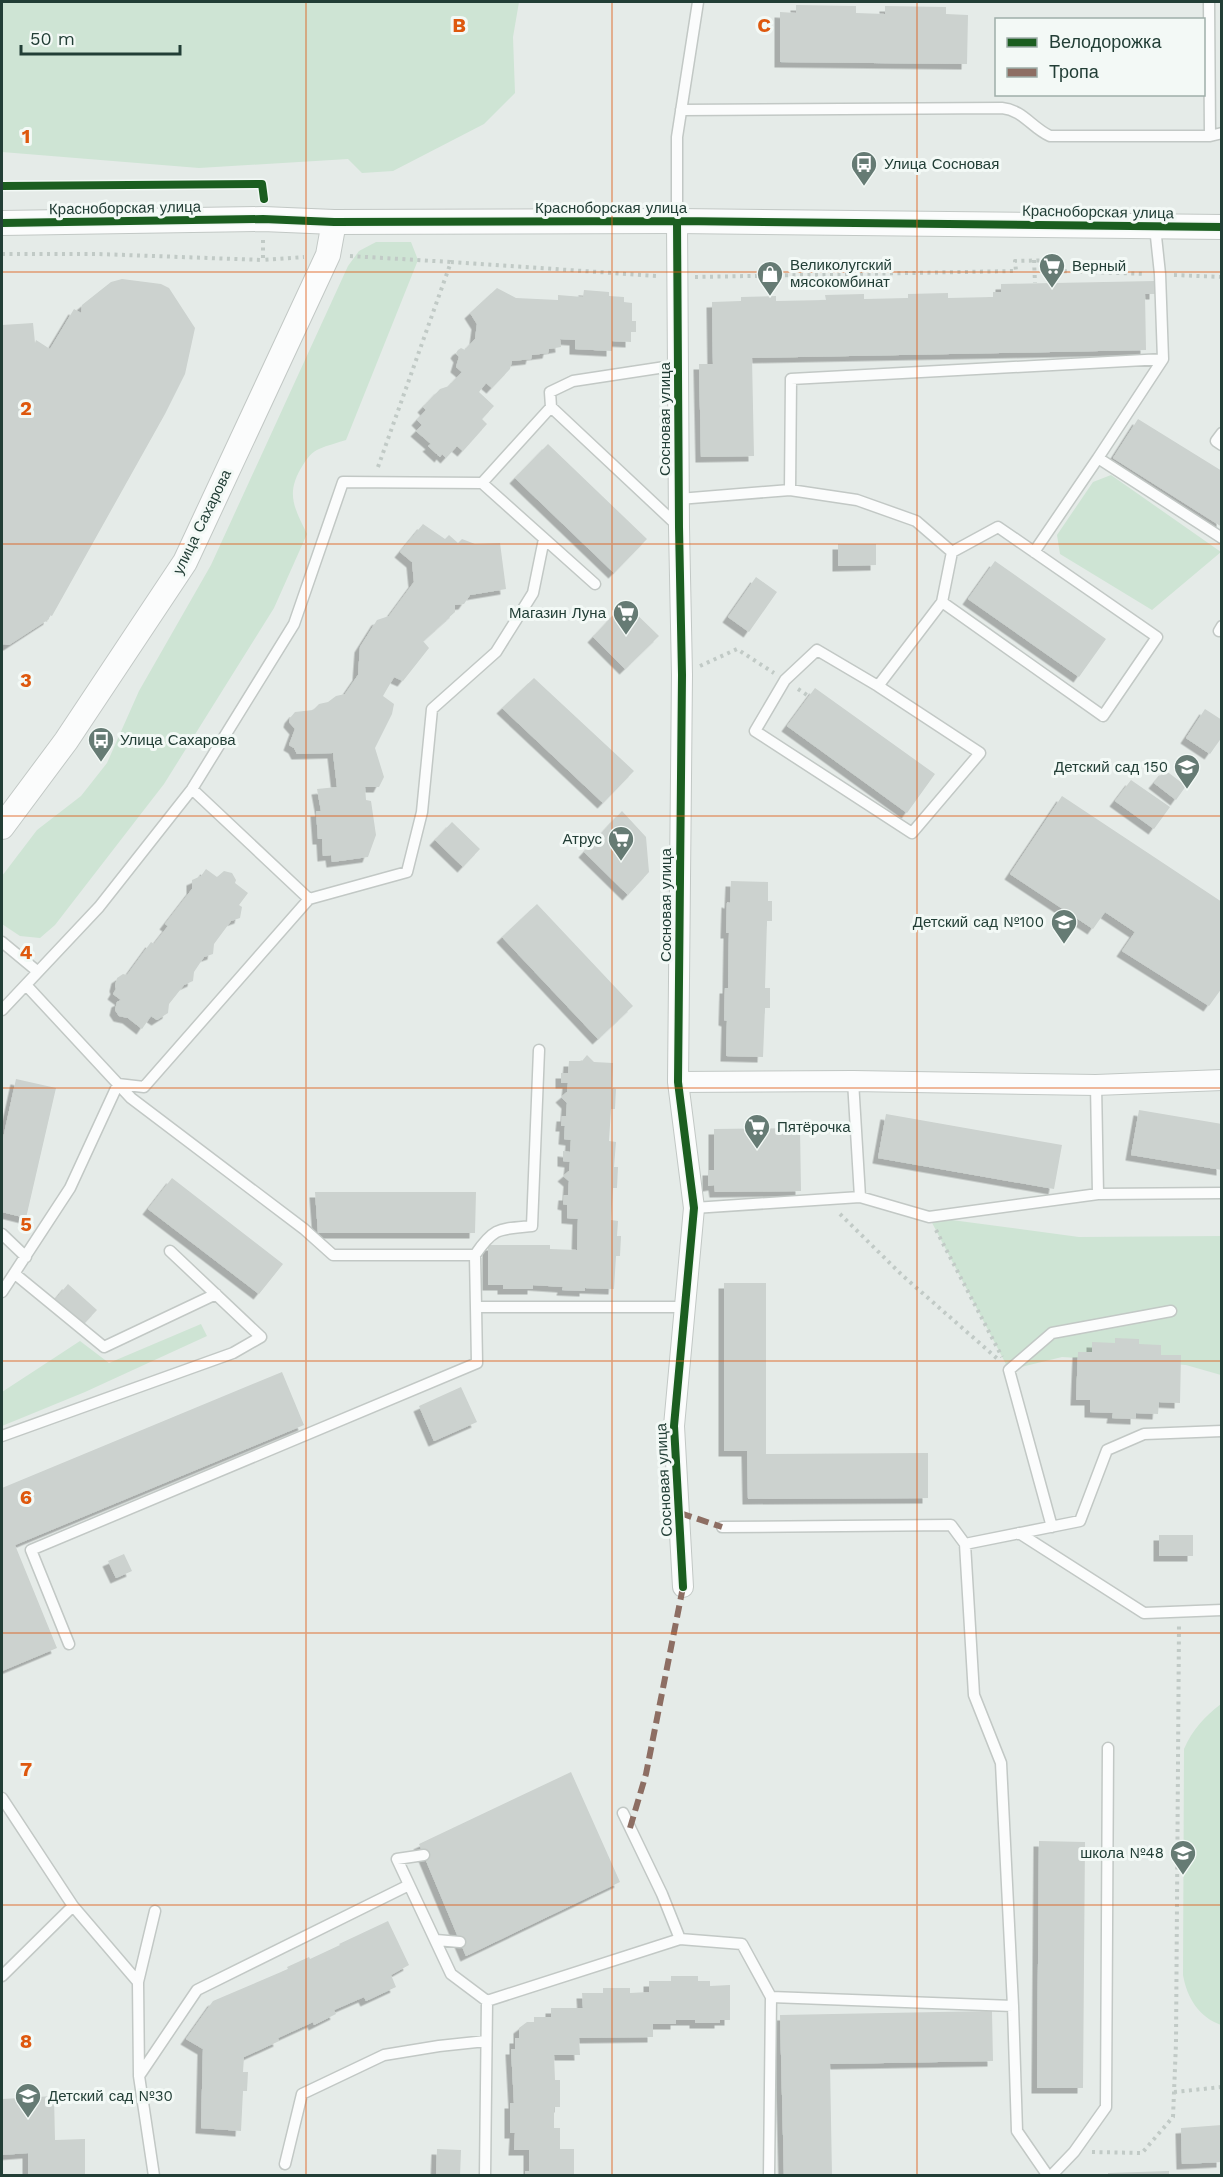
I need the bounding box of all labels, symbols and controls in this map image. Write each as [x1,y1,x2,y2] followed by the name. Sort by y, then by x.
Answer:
[452,13,466,37] text: B
[757,13,771,37] text: C
[21,18,180,56] scale bar
[995,18,1205,96] legend
[30,28,75,49] text: 50 m
[1049,31,1162,52] text: Велодорожка
[1049,61,1100,82] text: Тропа
[22,124,30,148] text: 1
[849,149,879,187] bus stop icon: Улица Сосновая
[884,155,999,173] place label: Улица Сосновая
[49,198,202,218] street label: Красноборская улица
[535,199,688,217] street label: Красноборская улица
[1022,202,1175,222] street label: Красноборская улица
[1037,251,1067,289] supermarket icon: Верный
[790,256,892,291] place label: Великолугский мясокомбинат
[1072,257,1126,275] place label: Верный
[755,259,785,297] shop icon: Великолугский мясокомбинат
[656,361,674,476] street label: Сосновая улица
[20,396,32,420] text: 2
[169,466,235,577] street label: улица Сахарова
[611,598,641,636] supermarket icon: Магазин Луна
[509,604,607,622] place label: Магазин Луна
[20,668,32,692] text: 3
[86,725,116,763] bus stop icon: Улица Сахарова
[120,731,236,749] place label: Улица Сахарова
[1172,752,1202,790] school or university icon: Детский сад 150
[1054,758,1168,776] place label: Детский сад 150
[606,824,636,862] supermarket icon: Атрус
[562,830,602,848] place label: Атрус
[657,847,675,962] street label: Сосновая улица
[1049,907,1079,945] school or university icon: Детский сад №100
[913,913,1044,931] place label: Детский сад №100
[20,940,33,964] text: 4
[742,1112,772,1150] supermarket icon: Пятёрочка
[777,1118,851,1136] place label: Пятёрочка
[20,1212,32,1236] text: 5
[652,1422,676,1537] street label: Сосновая улица
[20,1485,32,1509] text: 6
[20,1757,32,1781] text: 7
[1168,1838,1198,1876] school or university icon: школа №48
[1080,1844,1164,1862] place label: школа №48
[20,2029,32,2053] text: 8
[13,2081,43,2119] school or university icon: Детский сад №30
[48,2087,173,2105] place label: Детский сад №30

